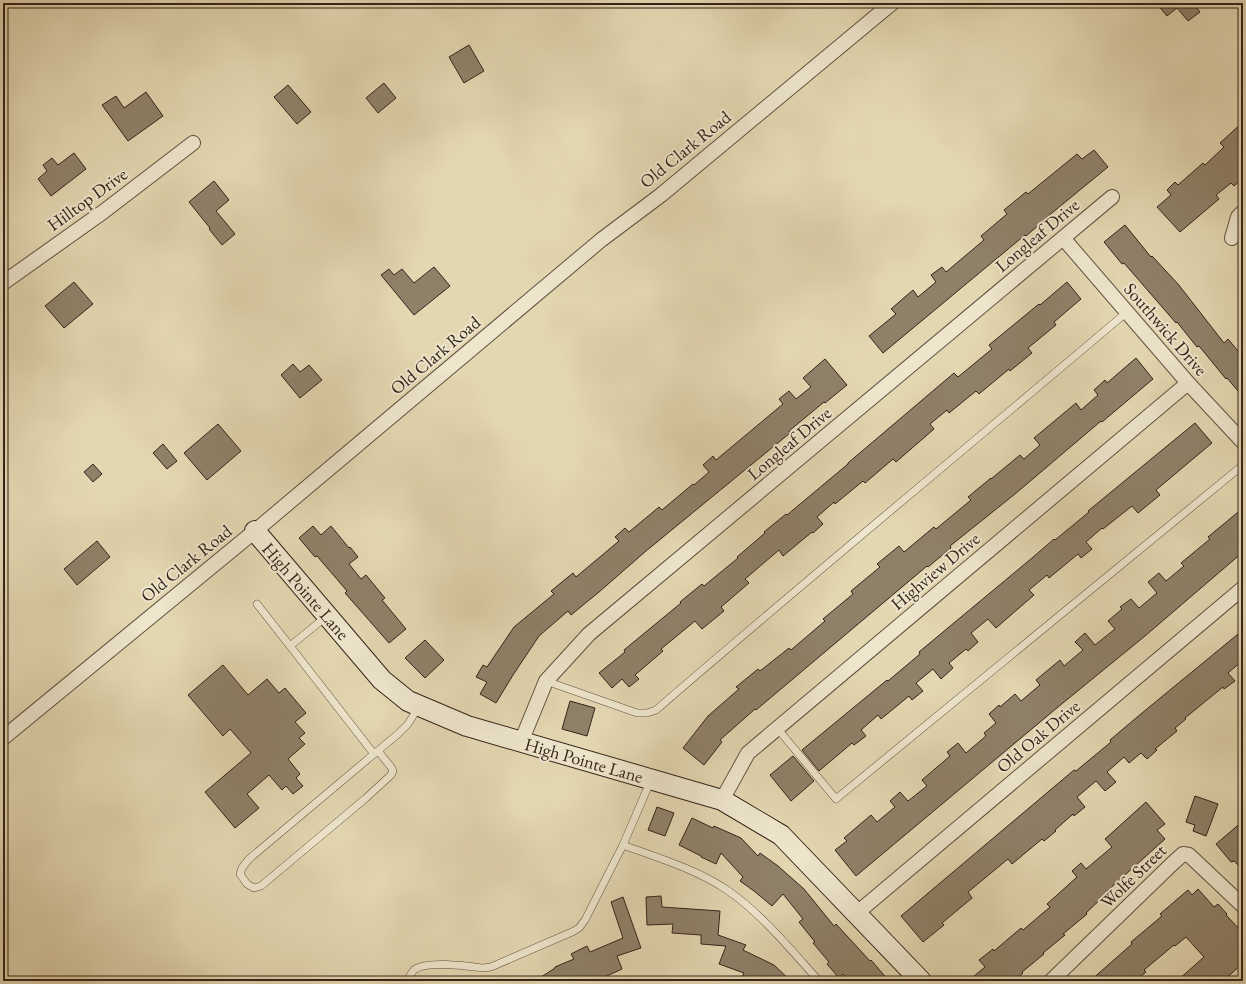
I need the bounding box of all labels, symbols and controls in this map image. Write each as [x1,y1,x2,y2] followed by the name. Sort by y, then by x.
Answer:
[635,105,736,193] street label: Old Clark Road
[42,162,132,236] street label: Hilltop Drive
[990,193,1084,277] street label: Longleaf Drive
[1119,278,1213,380] street label: Southwick Drive
[385,310,485,399] street label: Old Clark Road
[742,401,836,485] street label: Longleaf Drive
[136,519,237,607] street label: Old Clark Road
[886,527,984,615] street label: Highview Drive
[257,537,355,645] street label: High Pointe Lane
[991,694,1085,778] street label: Old Oak Drive
[522,732,646,788] street label: High Pointe Lane
[1095,839,1171,913] street label: Wolfe Street

